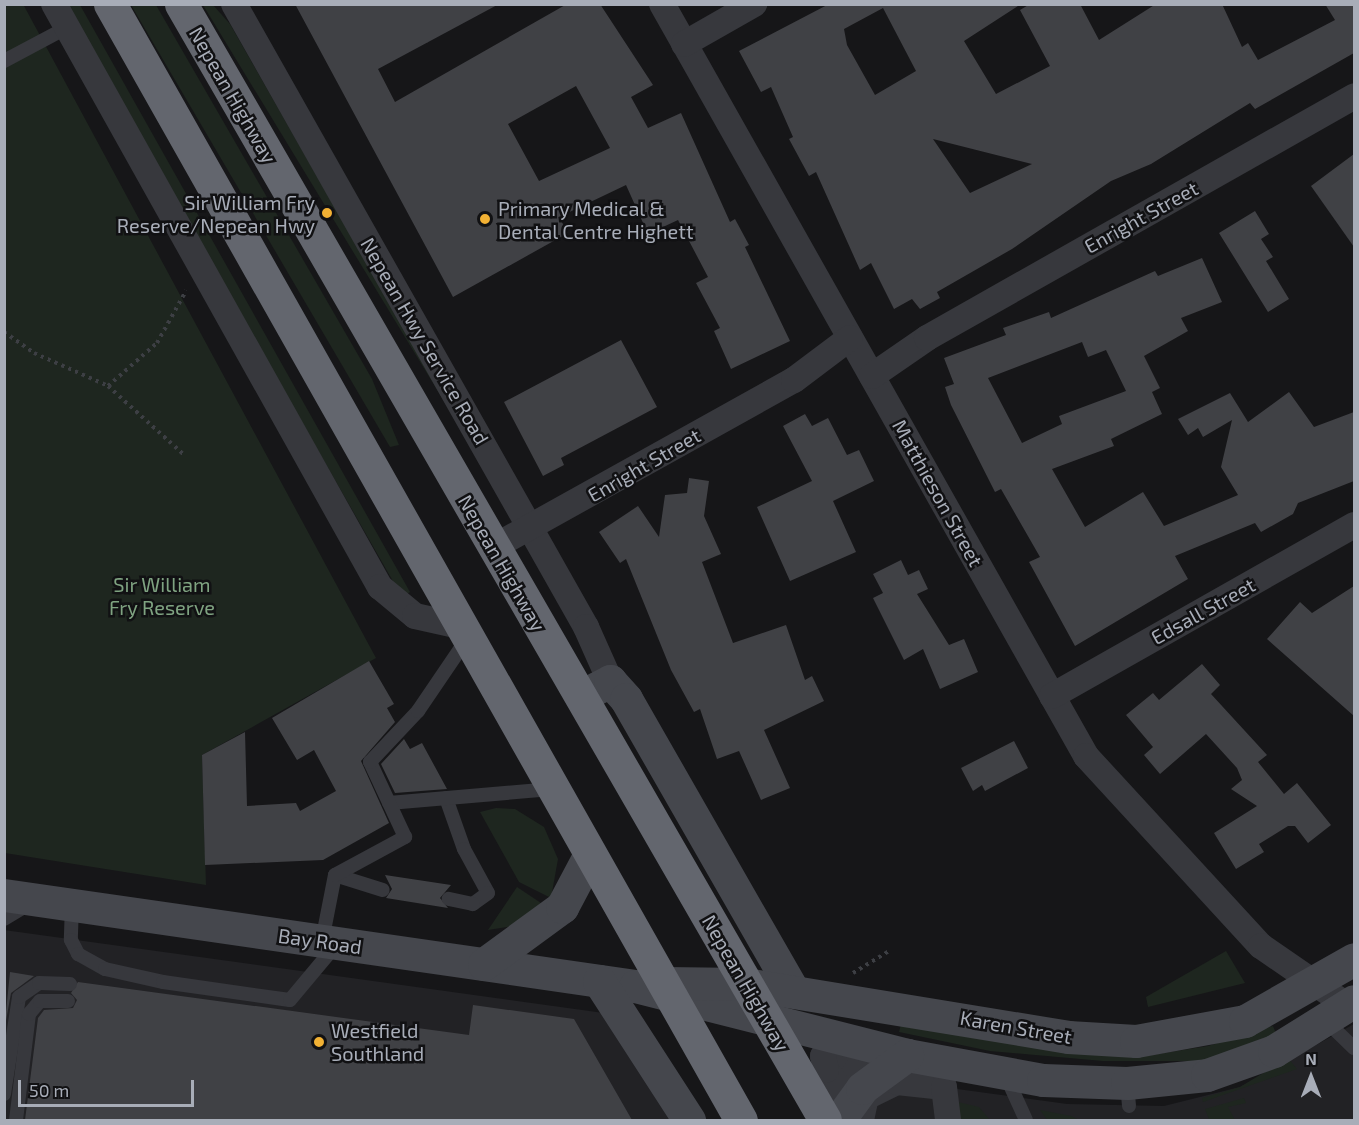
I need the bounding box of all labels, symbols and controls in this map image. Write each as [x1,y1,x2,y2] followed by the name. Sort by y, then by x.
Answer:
[184,23,282,167] street label: Nepean Highway
[1080,176,1202,258] street label: Enright Street
[117,190,315,237] place label: Sir William Fry Reserve/Nepean Hwy
[498,196,694,243] place label: Primary Medical & Dental Centre Highett
[320,206,334,220] marker: Sir William Fry Reserve/Nepean Hwy
[476,210,494,228] marker: Primary Medical & Dental Centre Highett
[356,233,494,449] street label: Nepean Hwy Service Road
[888,415,988,571] street label: Matthieson Street
[583,423,705,507] street label: Enright Street
[453,491,551,635] street label: Nepean Highway
[1147,572,1259,650] street label: Edsall Street
[109,573,215,620] park label: Sir William Fry Reserve
[697,911,795,1055] street label: Nepean Highway
[277,923,363,959] street label: Bay Road
[958,1005,1074,1049] street label: Karen Street
[331,1018,424,1065] place label: Westfield Southland
[312,1035,326,1049] marker: Westfield Southland
[1281,1047,1341,1107] north arrow
[1305,1049,1317,1068] text: N
[21,1068,196,1106] scale bar
[29,1079,69,1101] text: 50 m

